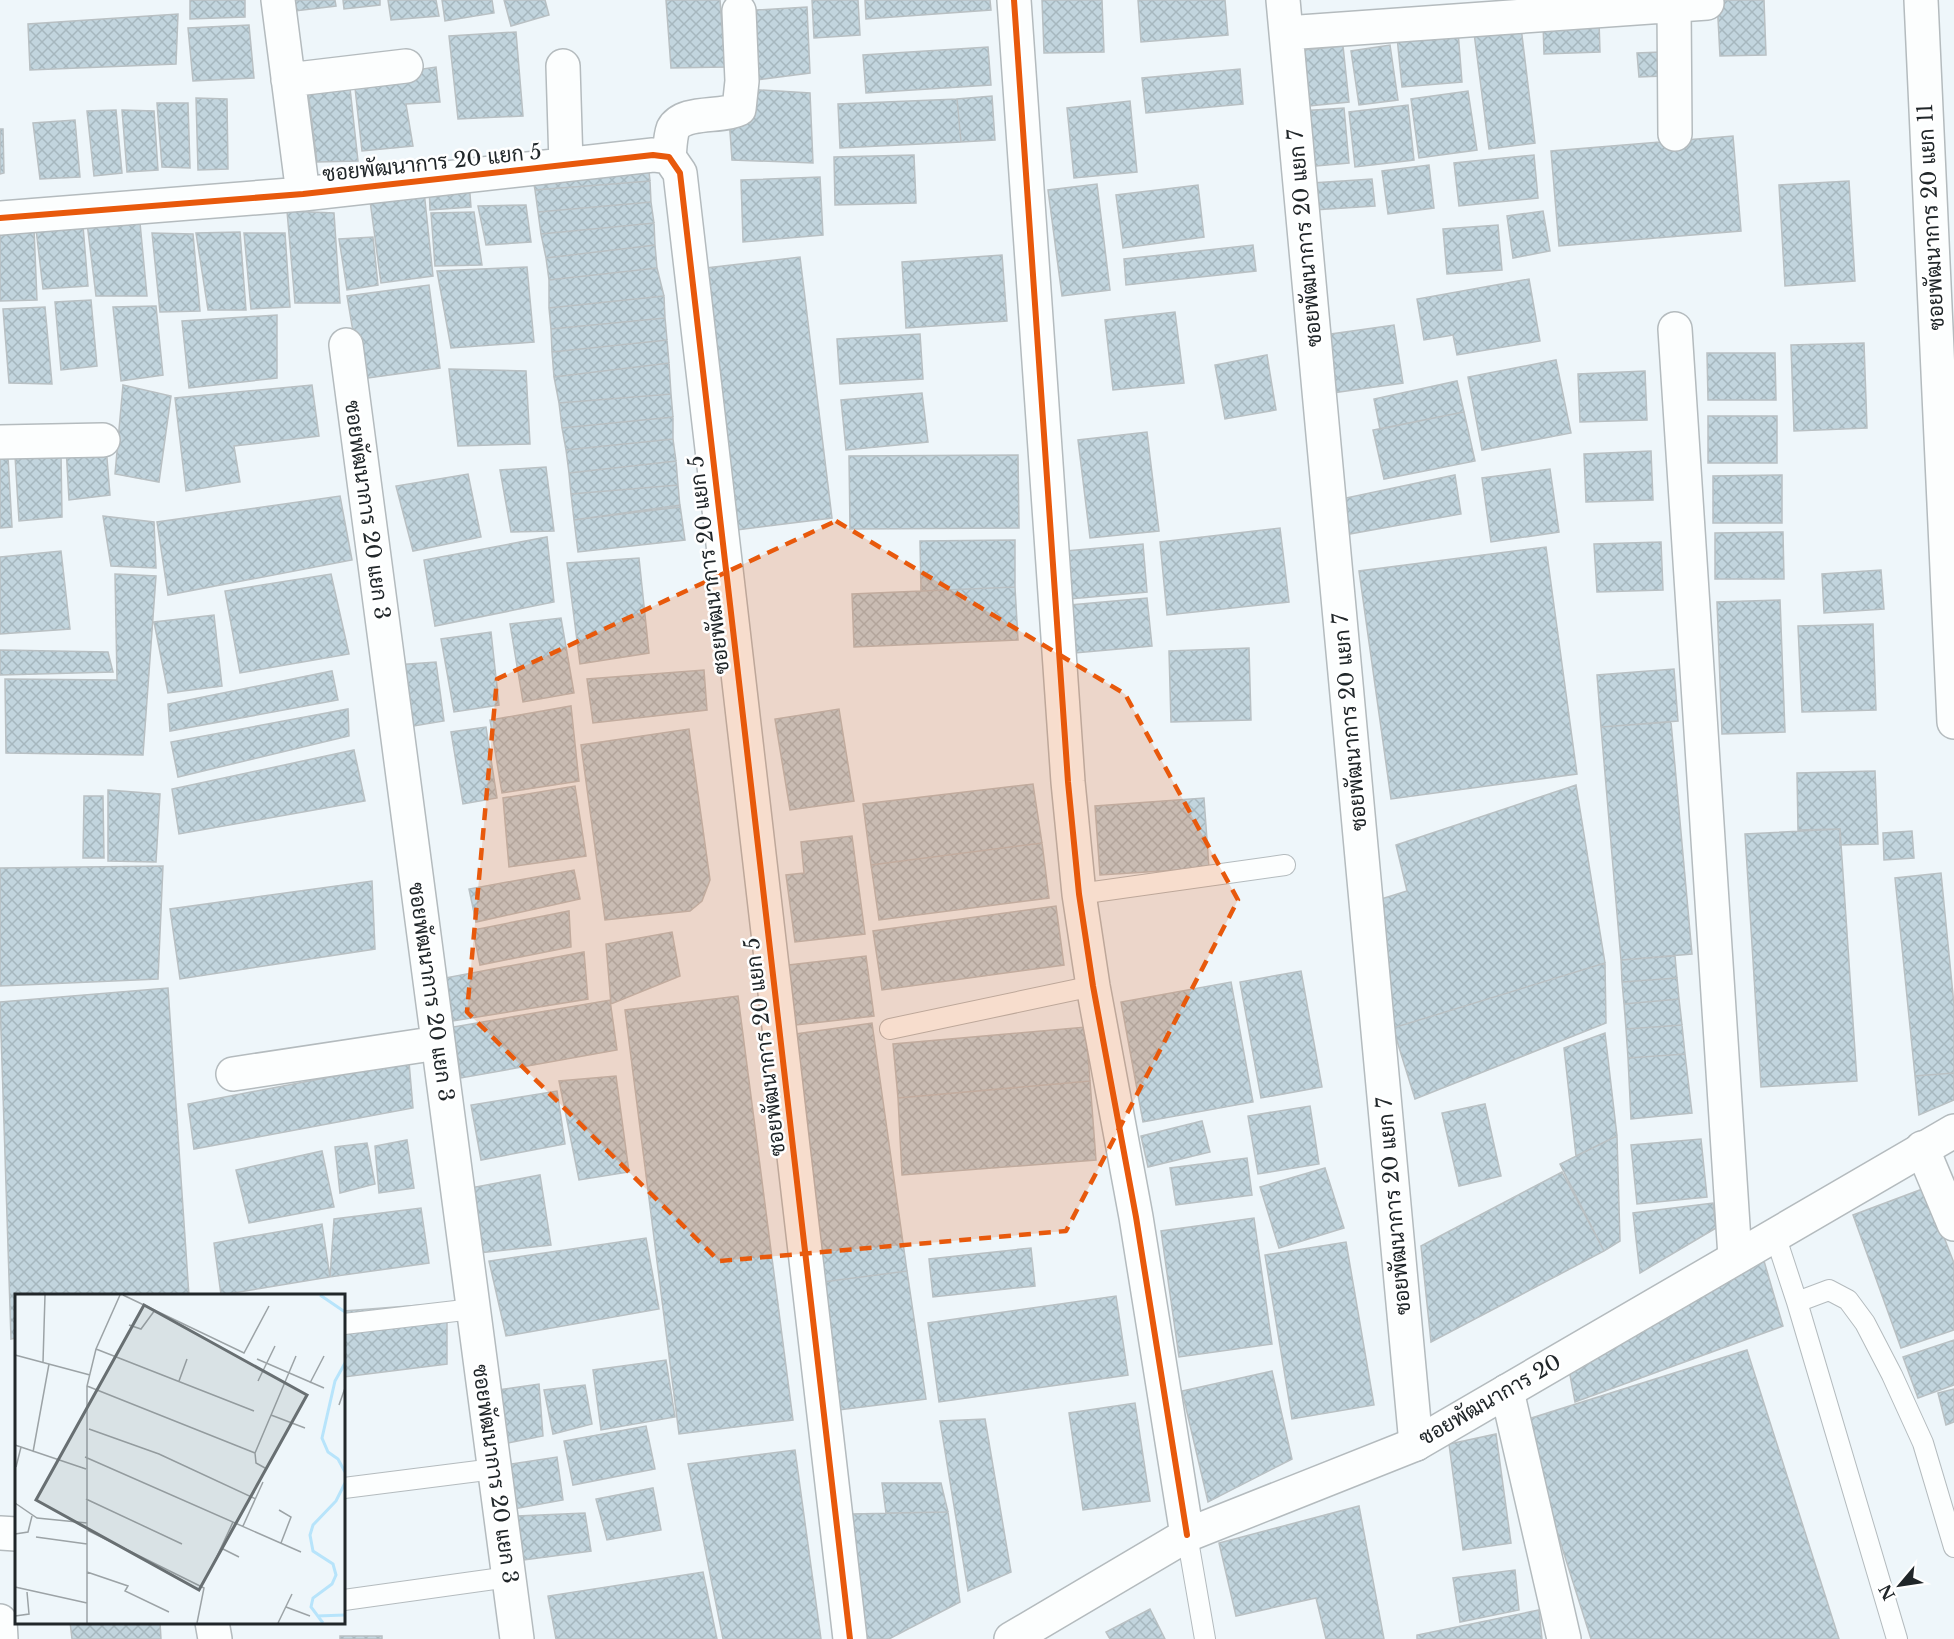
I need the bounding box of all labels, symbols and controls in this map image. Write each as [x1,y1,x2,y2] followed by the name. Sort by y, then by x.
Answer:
[1912,103,1950,331] street label: ซอยพัฒนาการ 20 แยก 11
[1282,127,1327,348] street label: ซอยพัฒนาการ 20 แยก 7
[321,139,543,187] street label: ซอยพัฒนาการ 20 แยก 5
[339,399,395,621] street label: ซอยพัฒนาการ 20 แยก 3
[683,454,735,676] street label: ซอยพัฒนาการ 20 แยก 5
[1327,611,1372,832] street label: ซอยพัฒนาการ 20 แยก 7
[403,881,459,1103] street label: ซอยพัฒนาการ 20 แยก 3
[739,936,791,1158] street label: ซอยพัฒนาการ 20 แยก 5
[1371,1095,1416,1316] street label: ซอยพัฒนาการ 20 แยก 7
[15,1294,345,1624] inset map
[1414,1349,1566,1451] street label: ซอยพัฒนาการ 20
[467,1363,523,1585] street label: ซอยพัฒนาการ 20 แยก 3
[1870,1555,1930,1615] north arrow
[1874,1581,1899,1604] text: N

